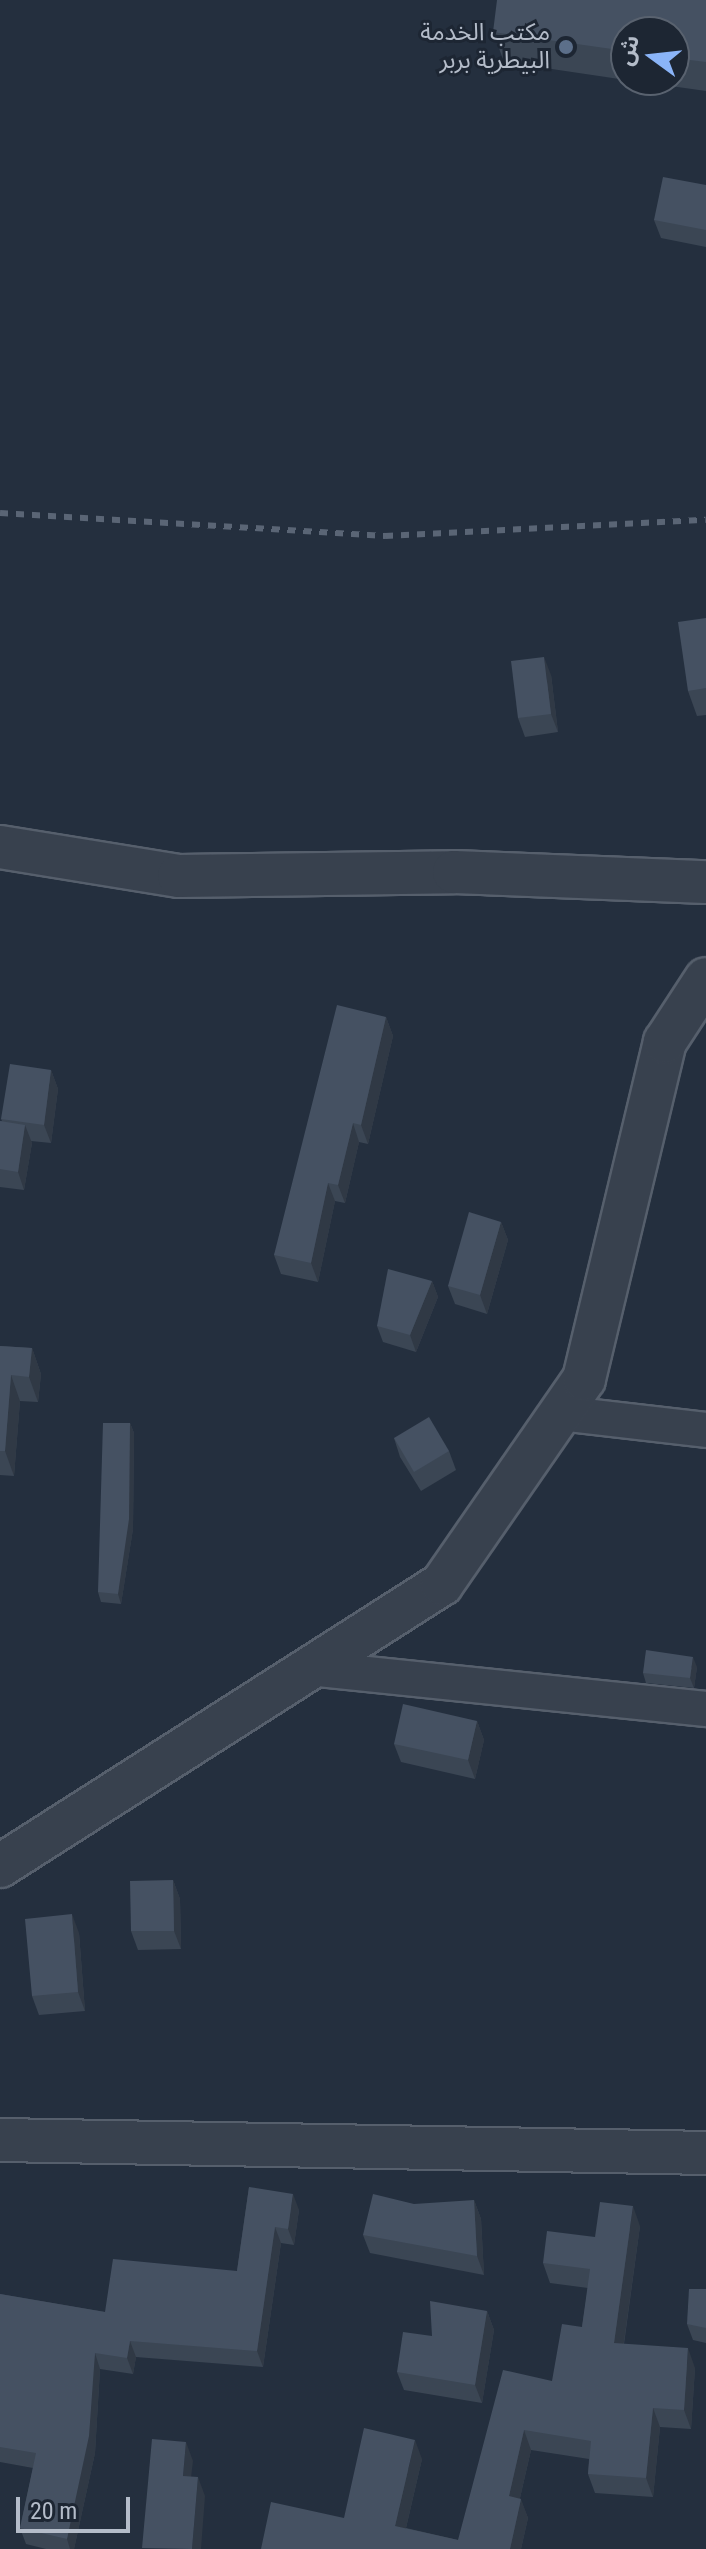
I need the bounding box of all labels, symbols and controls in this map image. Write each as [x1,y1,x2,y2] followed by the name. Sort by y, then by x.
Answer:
[610,16,690,96] north arrow
[420,19,550,75] place label: مكتب الخدمة البيطرية بربر
[612,32,644,68] text: ش
[557,38,575,56] marker: مكتب الخدمة البيطرية بربر
[20,2481,134,2531] scale bar
[30,2497,77,2525] text: 20 m

